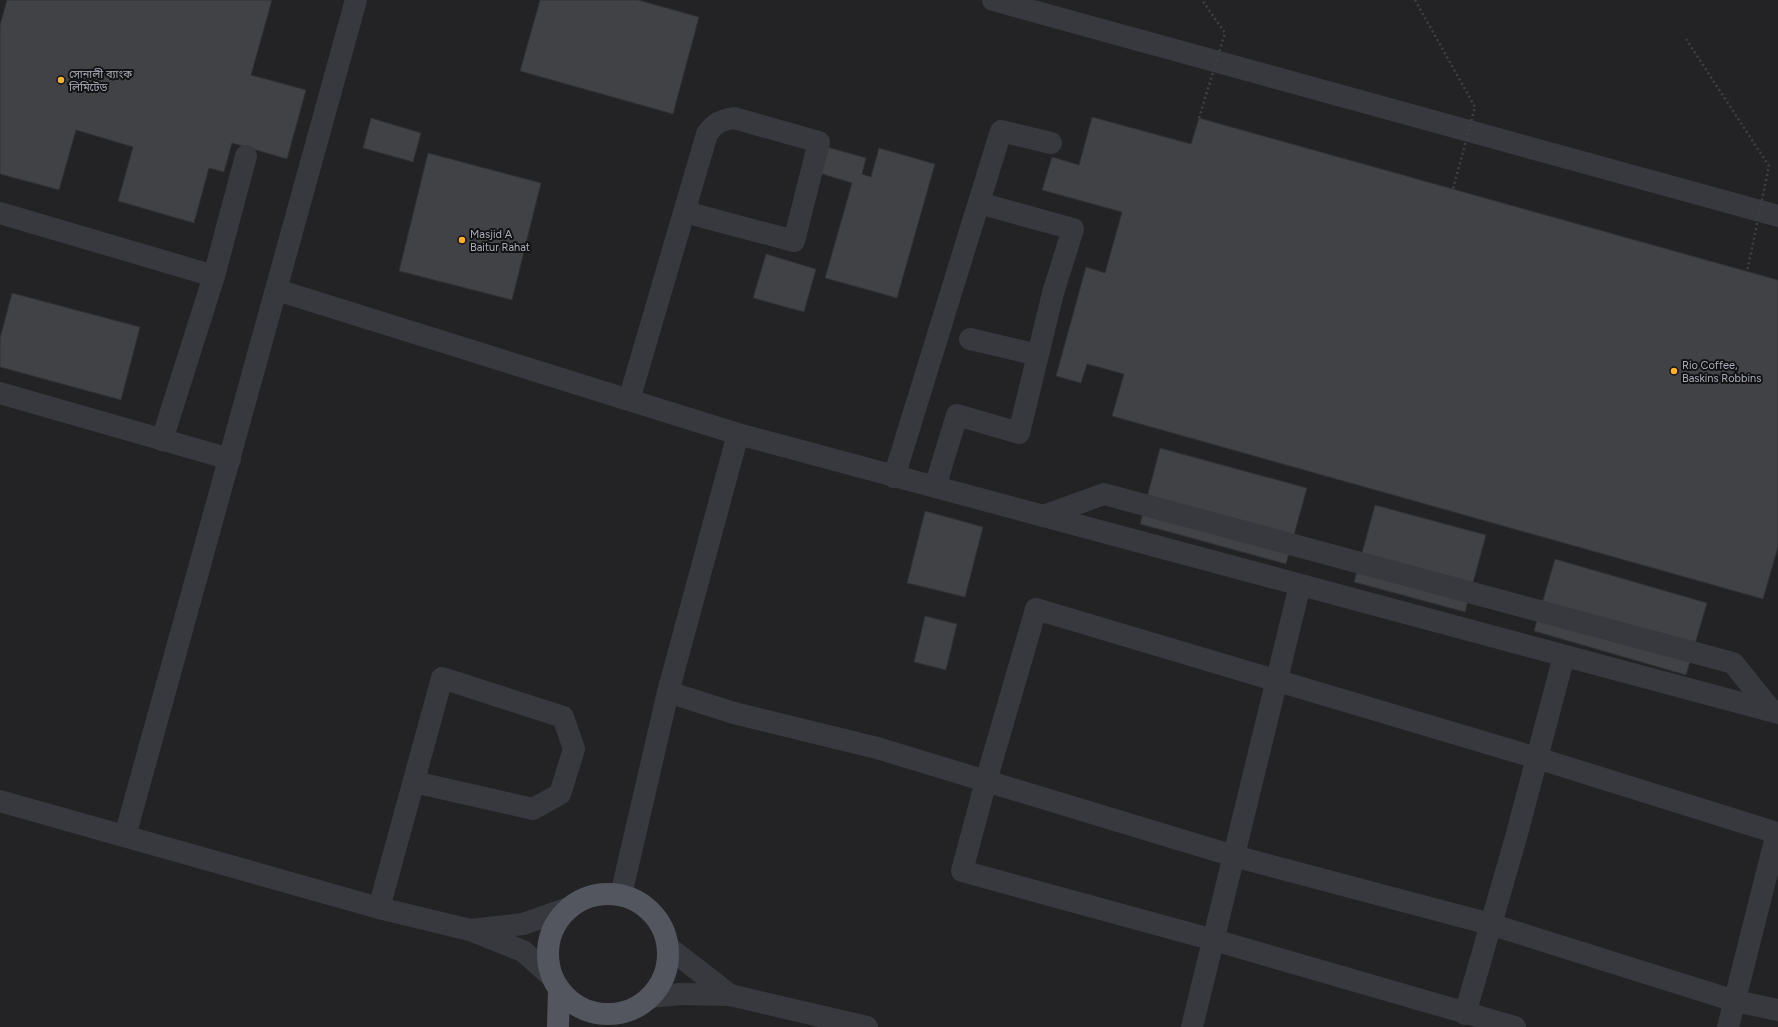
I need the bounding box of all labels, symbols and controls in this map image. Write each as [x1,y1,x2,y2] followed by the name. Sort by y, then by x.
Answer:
[68,68,132,94] place label: সোনালী ব্যাংক লিমিটেড
[56,75,66,85] marker: সোনালী ব্যাংক লিমিটেড
[470,228,530,254] place label: Masjid A Baitur Rahat
[457,235,467,245] marker: Masjid A Baitur Rahat
[1682,359,1761,385] place label: Rio Coffee, Baskins Robbins
[1669,366,1679,376] marker: Rio Coffee, Baskins Robbins

